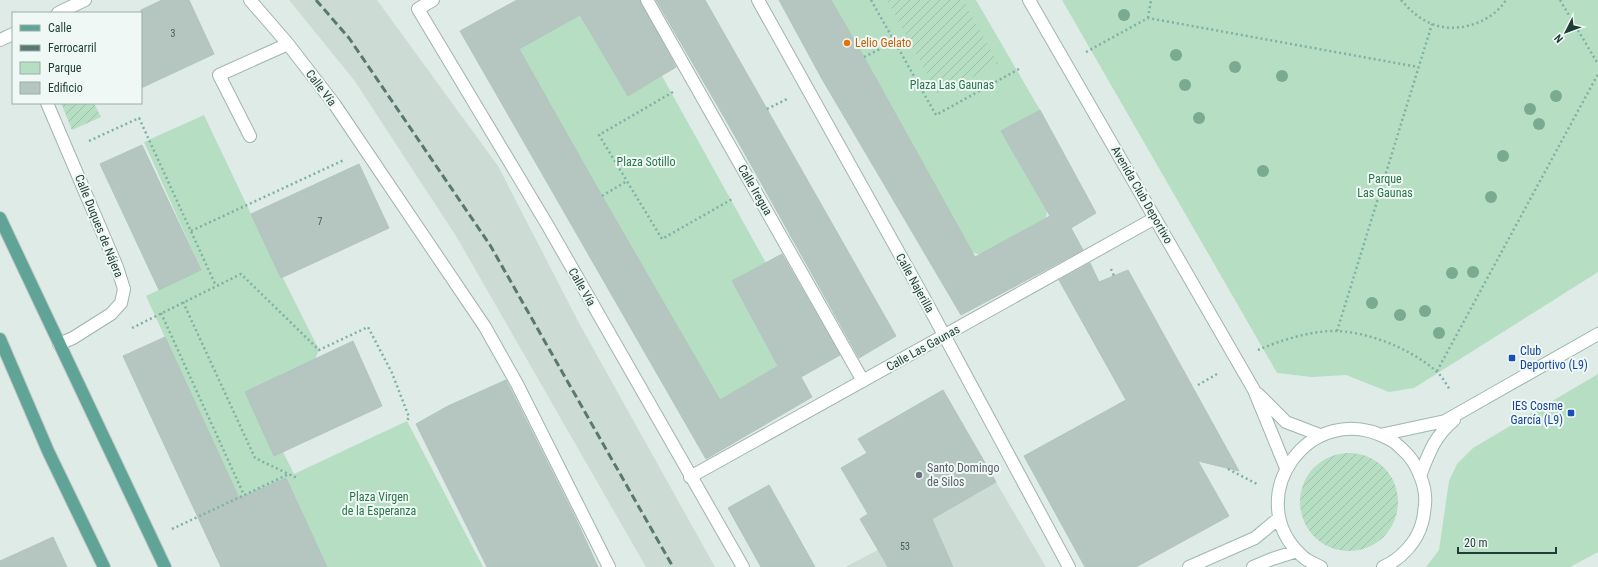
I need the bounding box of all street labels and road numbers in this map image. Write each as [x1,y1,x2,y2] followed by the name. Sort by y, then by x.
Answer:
[303,67,339,109] street label: Calle Vía
[1108,144,1176,246] street label: Avenida Club Deportivo
[735,162,775,218] street label: Calle Iregua
[72,172,126,280] street label: Calle Duques de Nájera
[893,251,937,315] street label: Calle Najerilla
[566,265,599,309] street label: Calle Vía
[884,322,962,374] street label: Calle Las Gaunas

